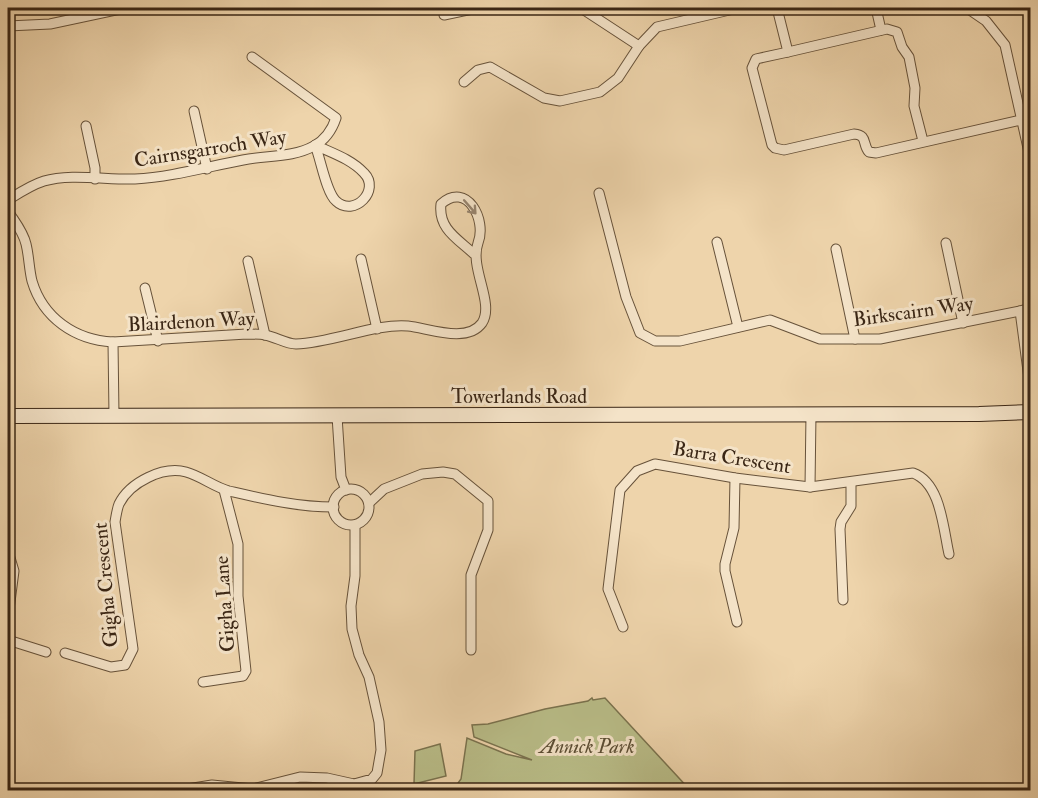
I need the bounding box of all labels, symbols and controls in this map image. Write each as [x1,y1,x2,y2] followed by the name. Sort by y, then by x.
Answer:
[132,124,289,173] street label: Cairnsgarroch Way
[464,199,477,215] one-way arrow
[851,291,976,332] street label: Birkscairn Way
[127,306,256,337] street label: Blairdenon Way
[451,384,587,409] street label: Towerlands Road
[671,436,793,479] street label: Barra Crescent
[88,521,123,648] street label: Gigha Crescent
[209,555,240,653] street label: Gigha Lane
[538,734,634,759] park label: Annick Park

